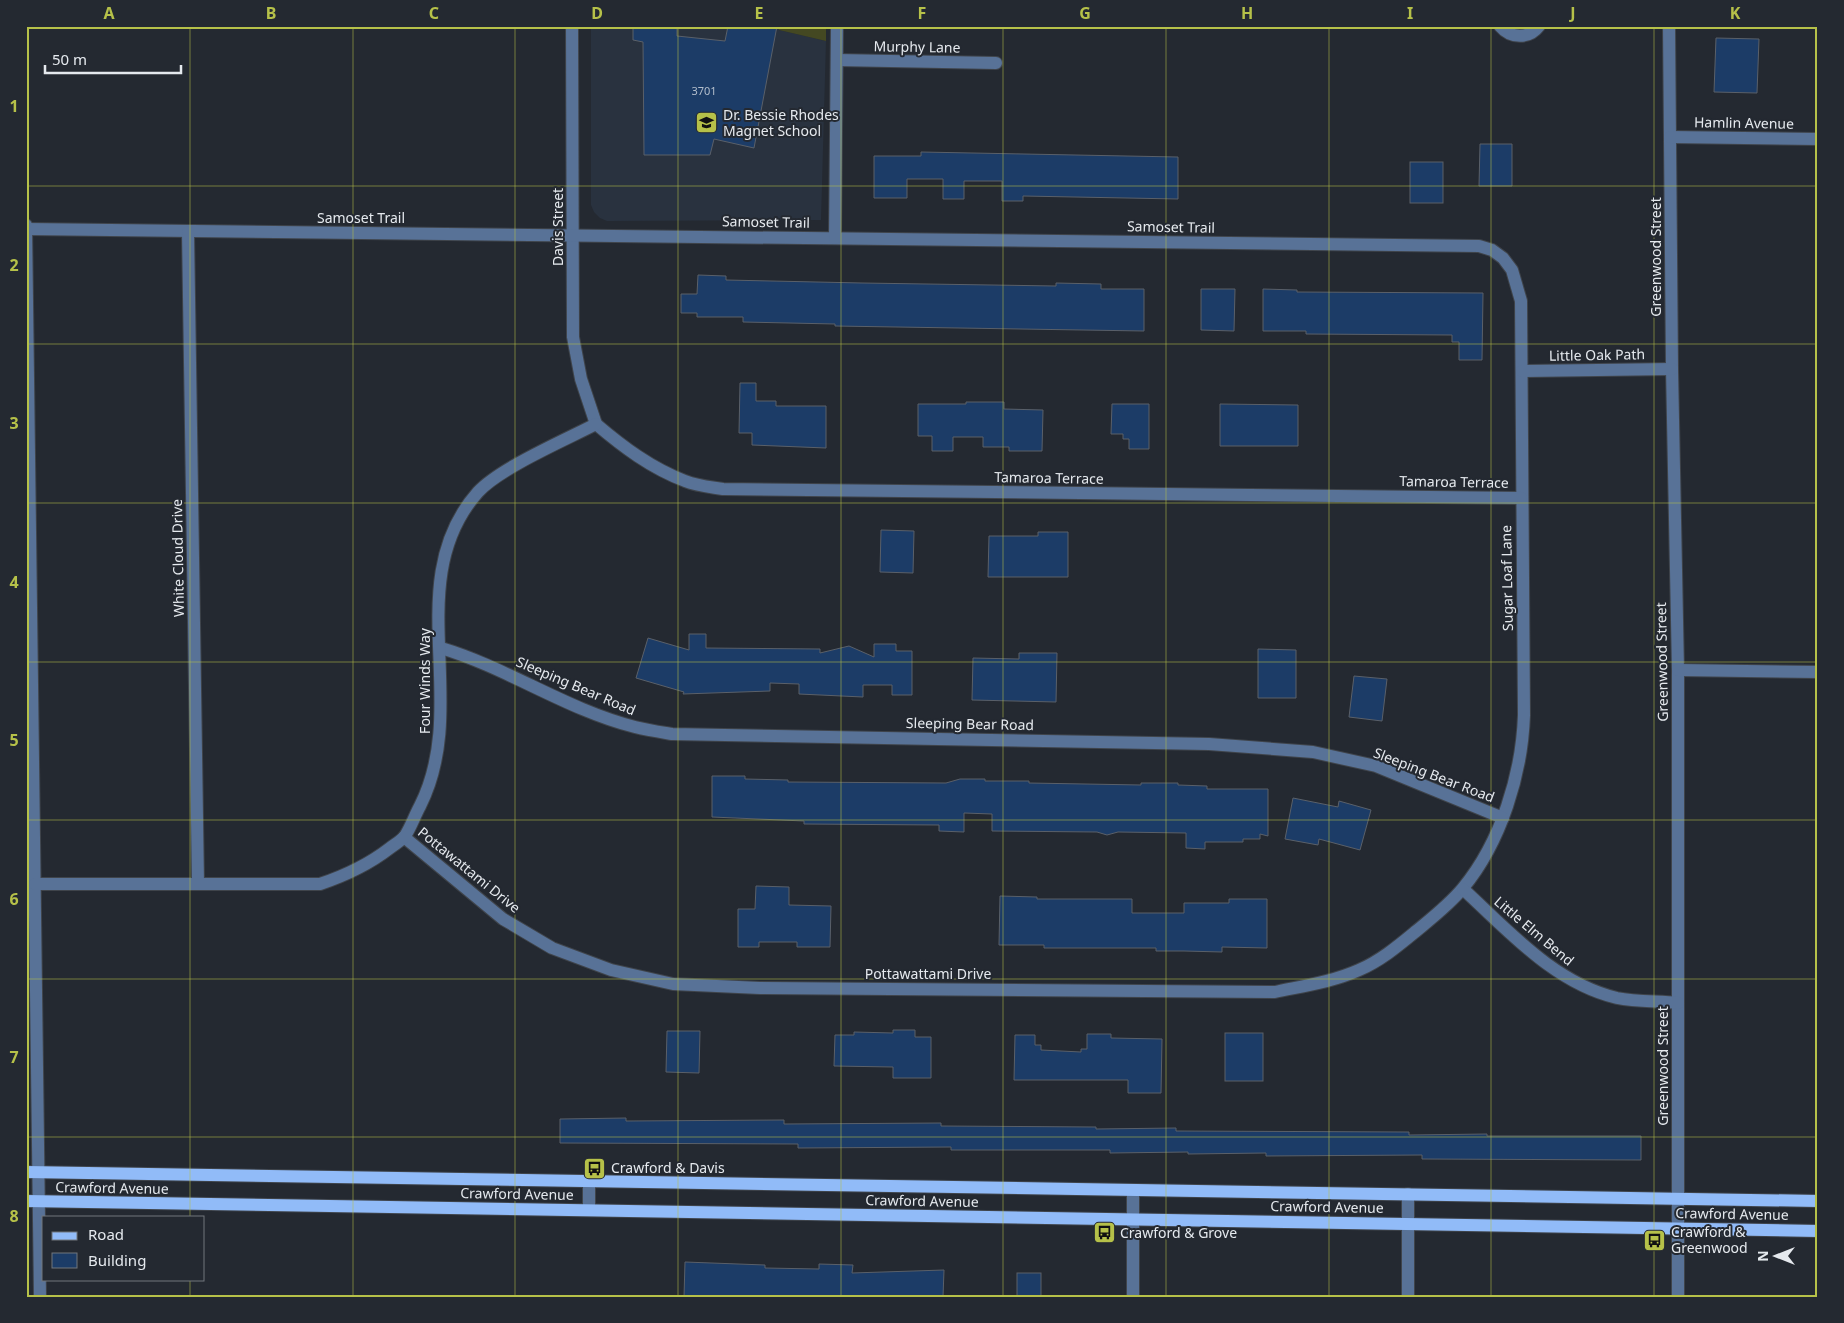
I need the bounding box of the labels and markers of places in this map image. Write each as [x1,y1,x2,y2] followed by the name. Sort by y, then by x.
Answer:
[723,105,839,140] place label: Dr. Bessie Rhodes Magnet School
[695,111,719,135] school or university icon: Dr. Bessie Rhodes Magnet School
[583,1156,607,1180] bus stop icon: Crawford & Davis
[611,1158,725,1177] place label: Crawford & Davis
[1092,1221,1116,1245] bus stop icon: Crawford & Grove
[1671,1222,1748,1257] place label: Crawford & Greenwood
[1120,1223,1237,1242] place label: Crawford & Grove
[1643,1228,1667,1252] bus stop icon: Crawford & Greenwood

